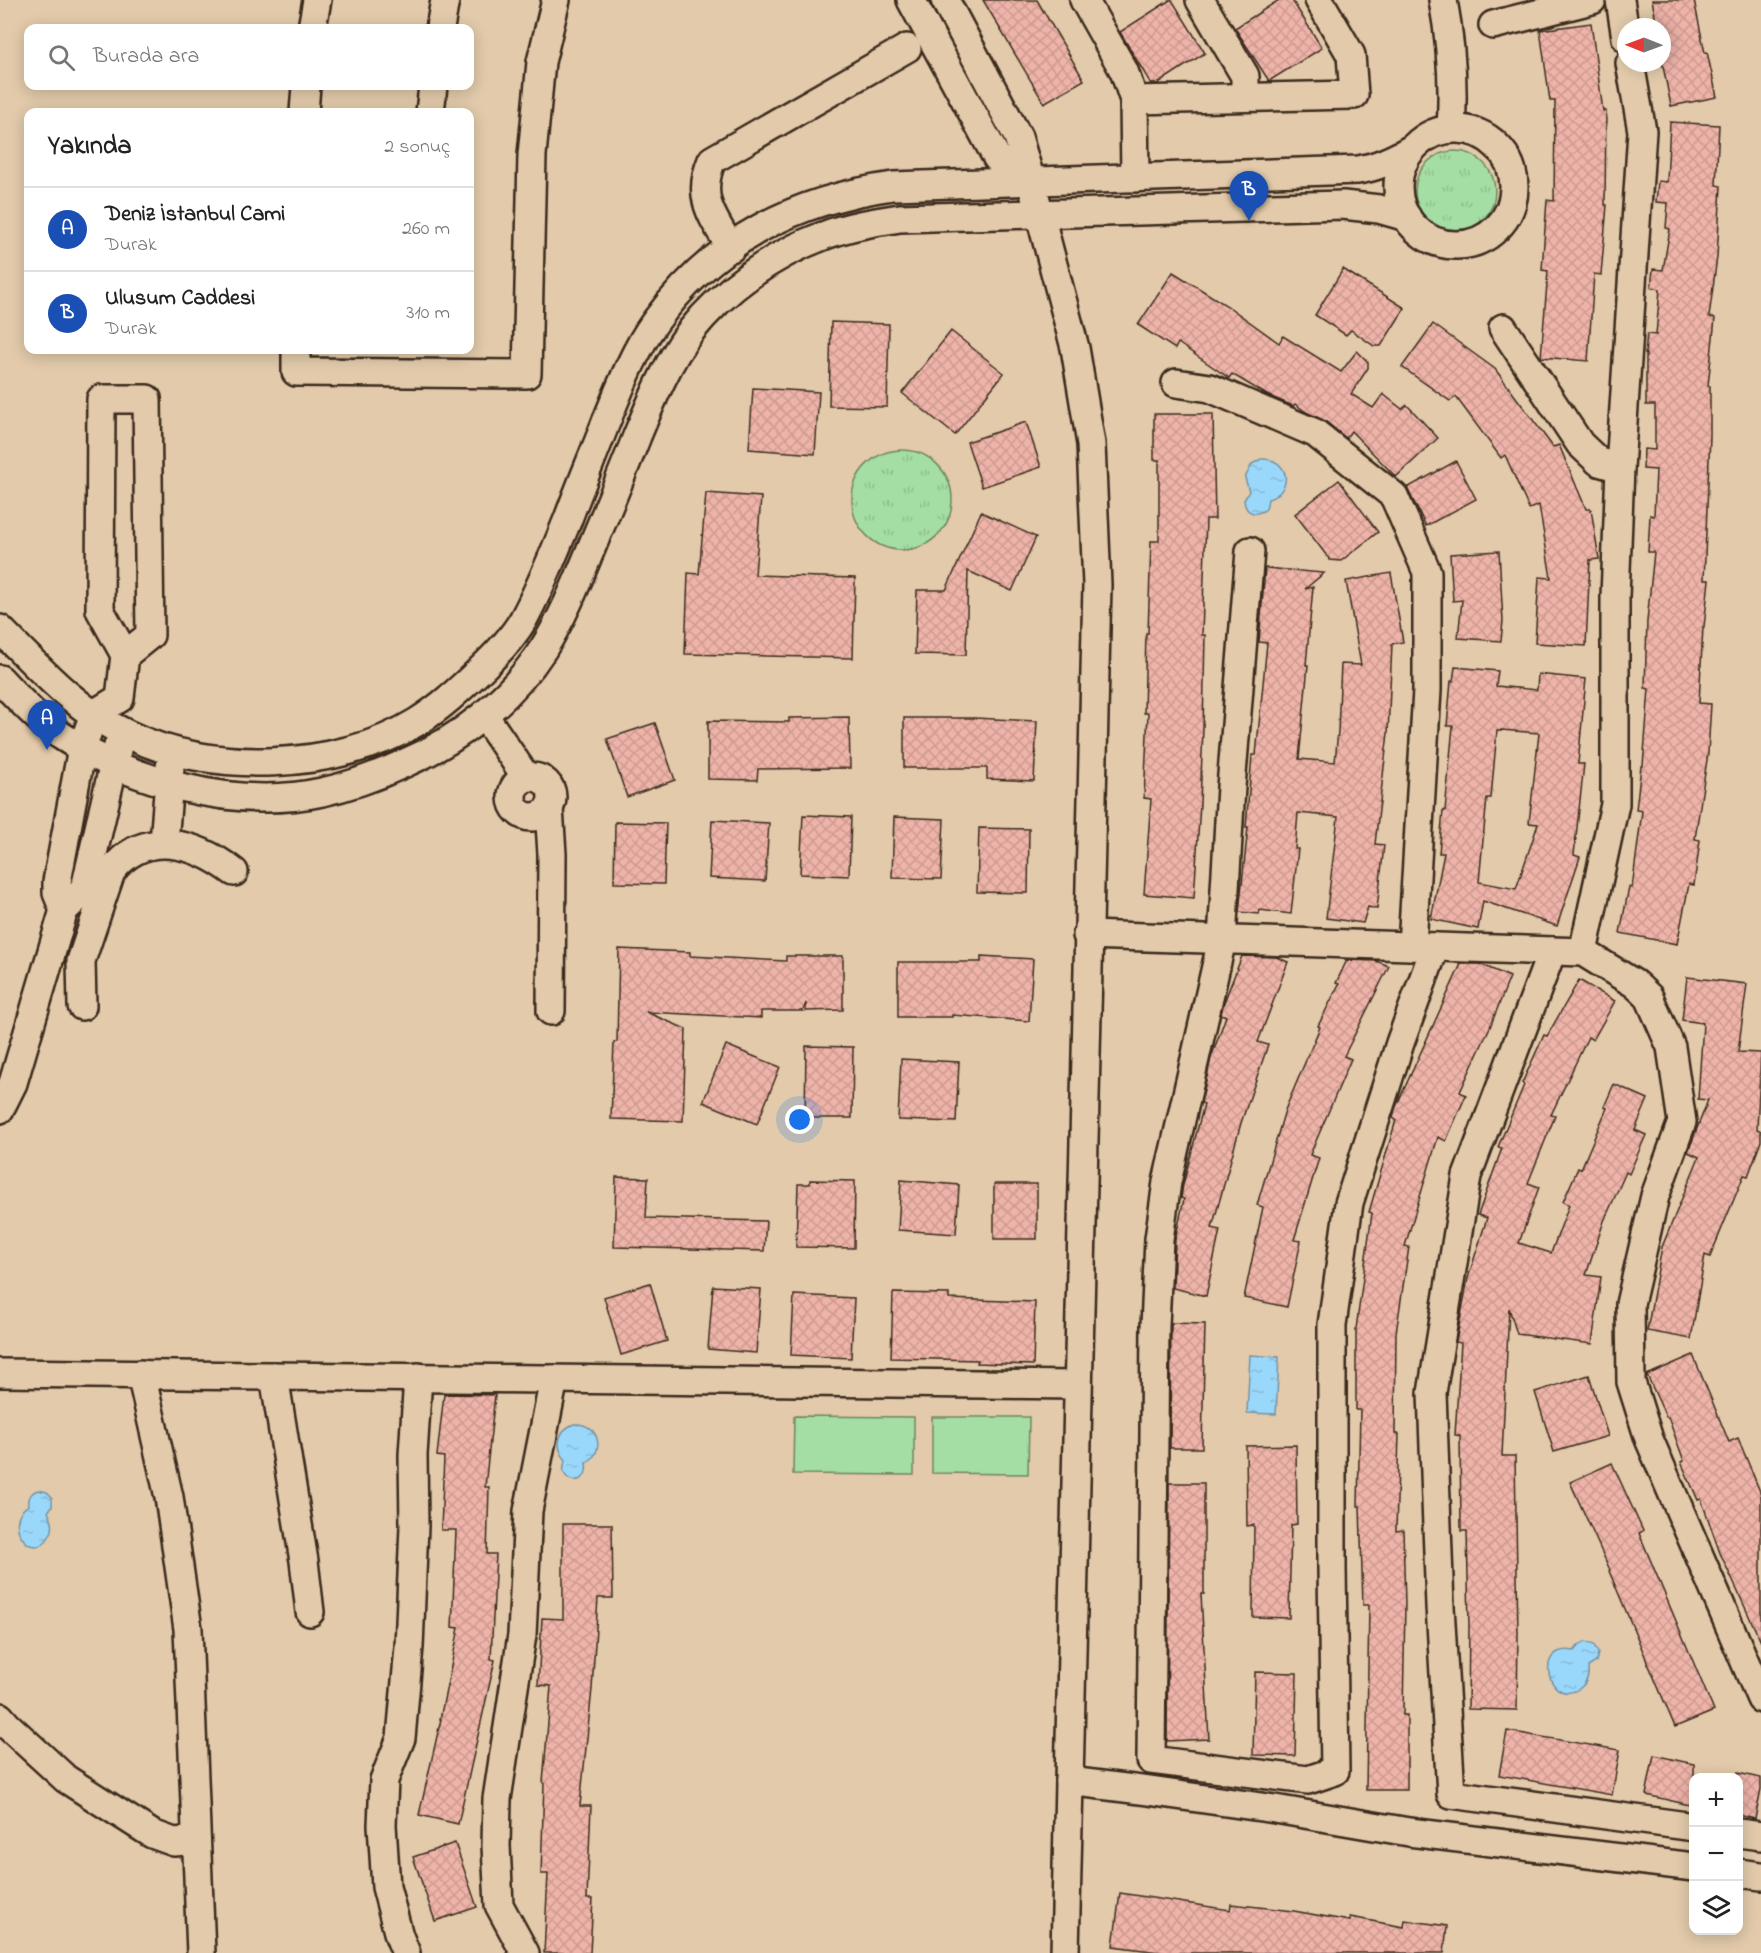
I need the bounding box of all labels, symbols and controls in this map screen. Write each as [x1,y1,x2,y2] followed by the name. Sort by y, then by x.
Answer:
[1617,18,1671,72] north arrow
[24,24,474,90] search box
[45,41,78,74] icon: search
[93,41,199,73] text: Burada ara
[48,128,132,166] text: Yakında
[384,133,450,162] text: 2 sonuç
[1230,172,1268,221] pin: B
[105,199,285,231] text: Deniz İstanbul Cami
[61,215,74,244] text: A
[402,215,450,244] text: 260 m
[105,231,157,260] text: Durak
[105,283,255,315] text: Ulusum Caddesi
[61,299,74,328] text: B
[406,299,450,328] text: 310 m
[105,315,157,344] text: Durak
[28,700,66,750] pin: A
[785,1105,814,1134] your location
[1689,1773,1743,1935] map controls
[1689,1773,1743,1827] button: +
[1689,1827,1743,1881] button: −
[1689,1881,1743,1935] button: layers

